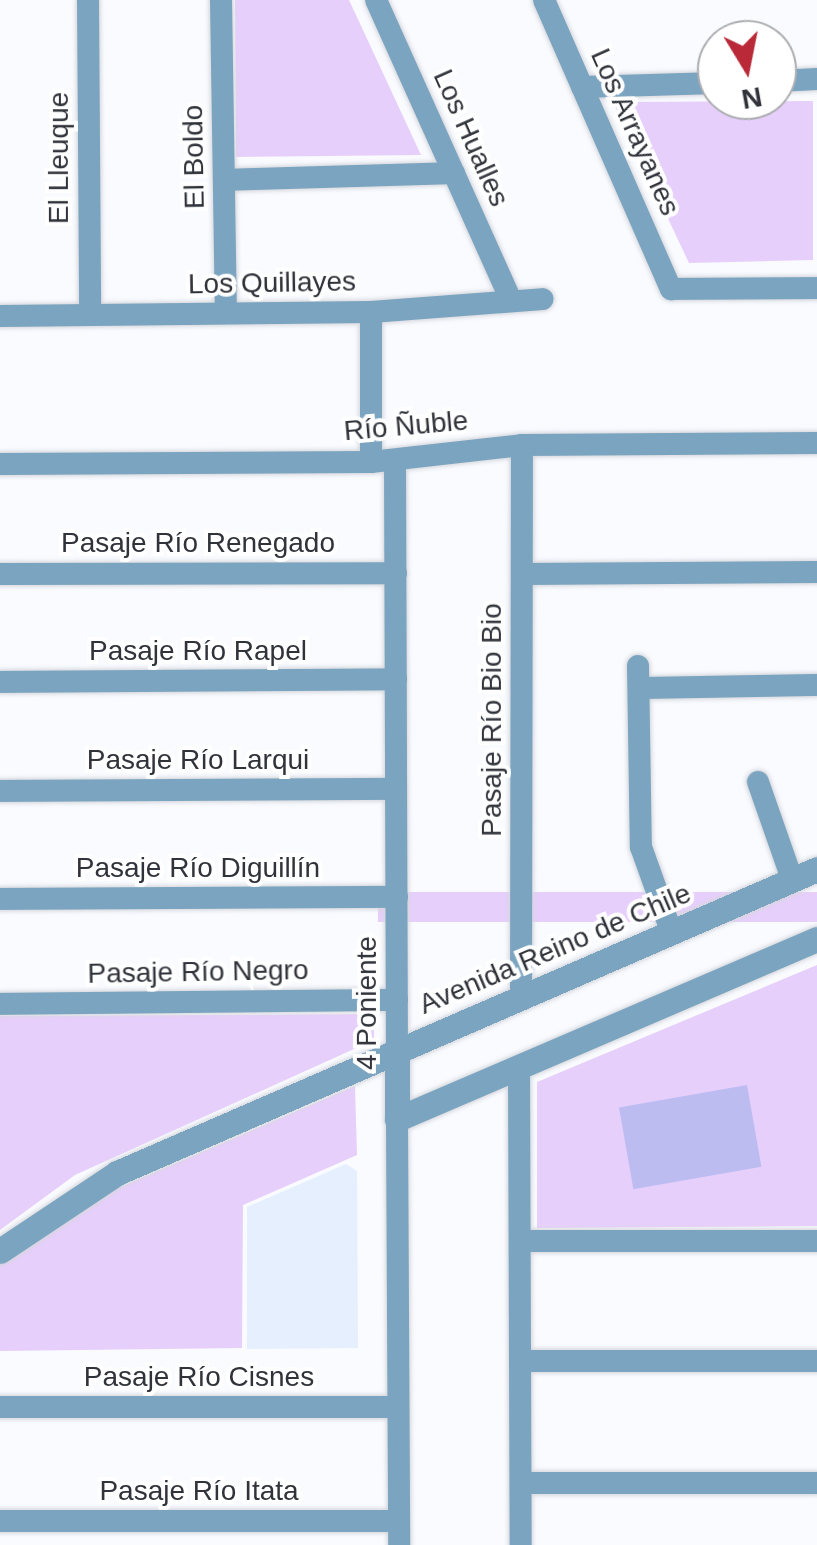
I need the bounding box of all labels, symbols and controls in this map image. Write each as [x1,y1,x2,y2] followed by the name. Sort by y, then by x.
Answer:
[697,20,797,120] north arrow
[583,43,687,221] street label: Los Arrayanes
[426,64,516,212] street label: Los Hualles
[739,81,765,115] text: N
[42,92,76,224] street label: El Lleuque
[176,105,212,209] street label: El Boldo
[188,265,356,301] street label: Los Quillayes
[343,404,469,448] street label: Río Ñuble
[61,526,335,560] street label: Pasaje Río Renegado
[475,603,509,837] street label: Pasaje Río Bio Bio
[89,634,307,668] street label: Pasaje Río Rapel
[87,743,309,777] street label: Pasaje Río Larqui
[76,851,320,885] street label: Pasaje Río Diguillín
[414,876,696,1022] street label: Avenida Reino de Chile
[350,936,384,1070] street label: 4 Poniente
[87,953,309,991] street label: Pasaje Río Negro
[84,1360,314,1394] street label: Pasaje Río Cisnes
[99,1474,299,1508] street label: Pasaje Río Itata

